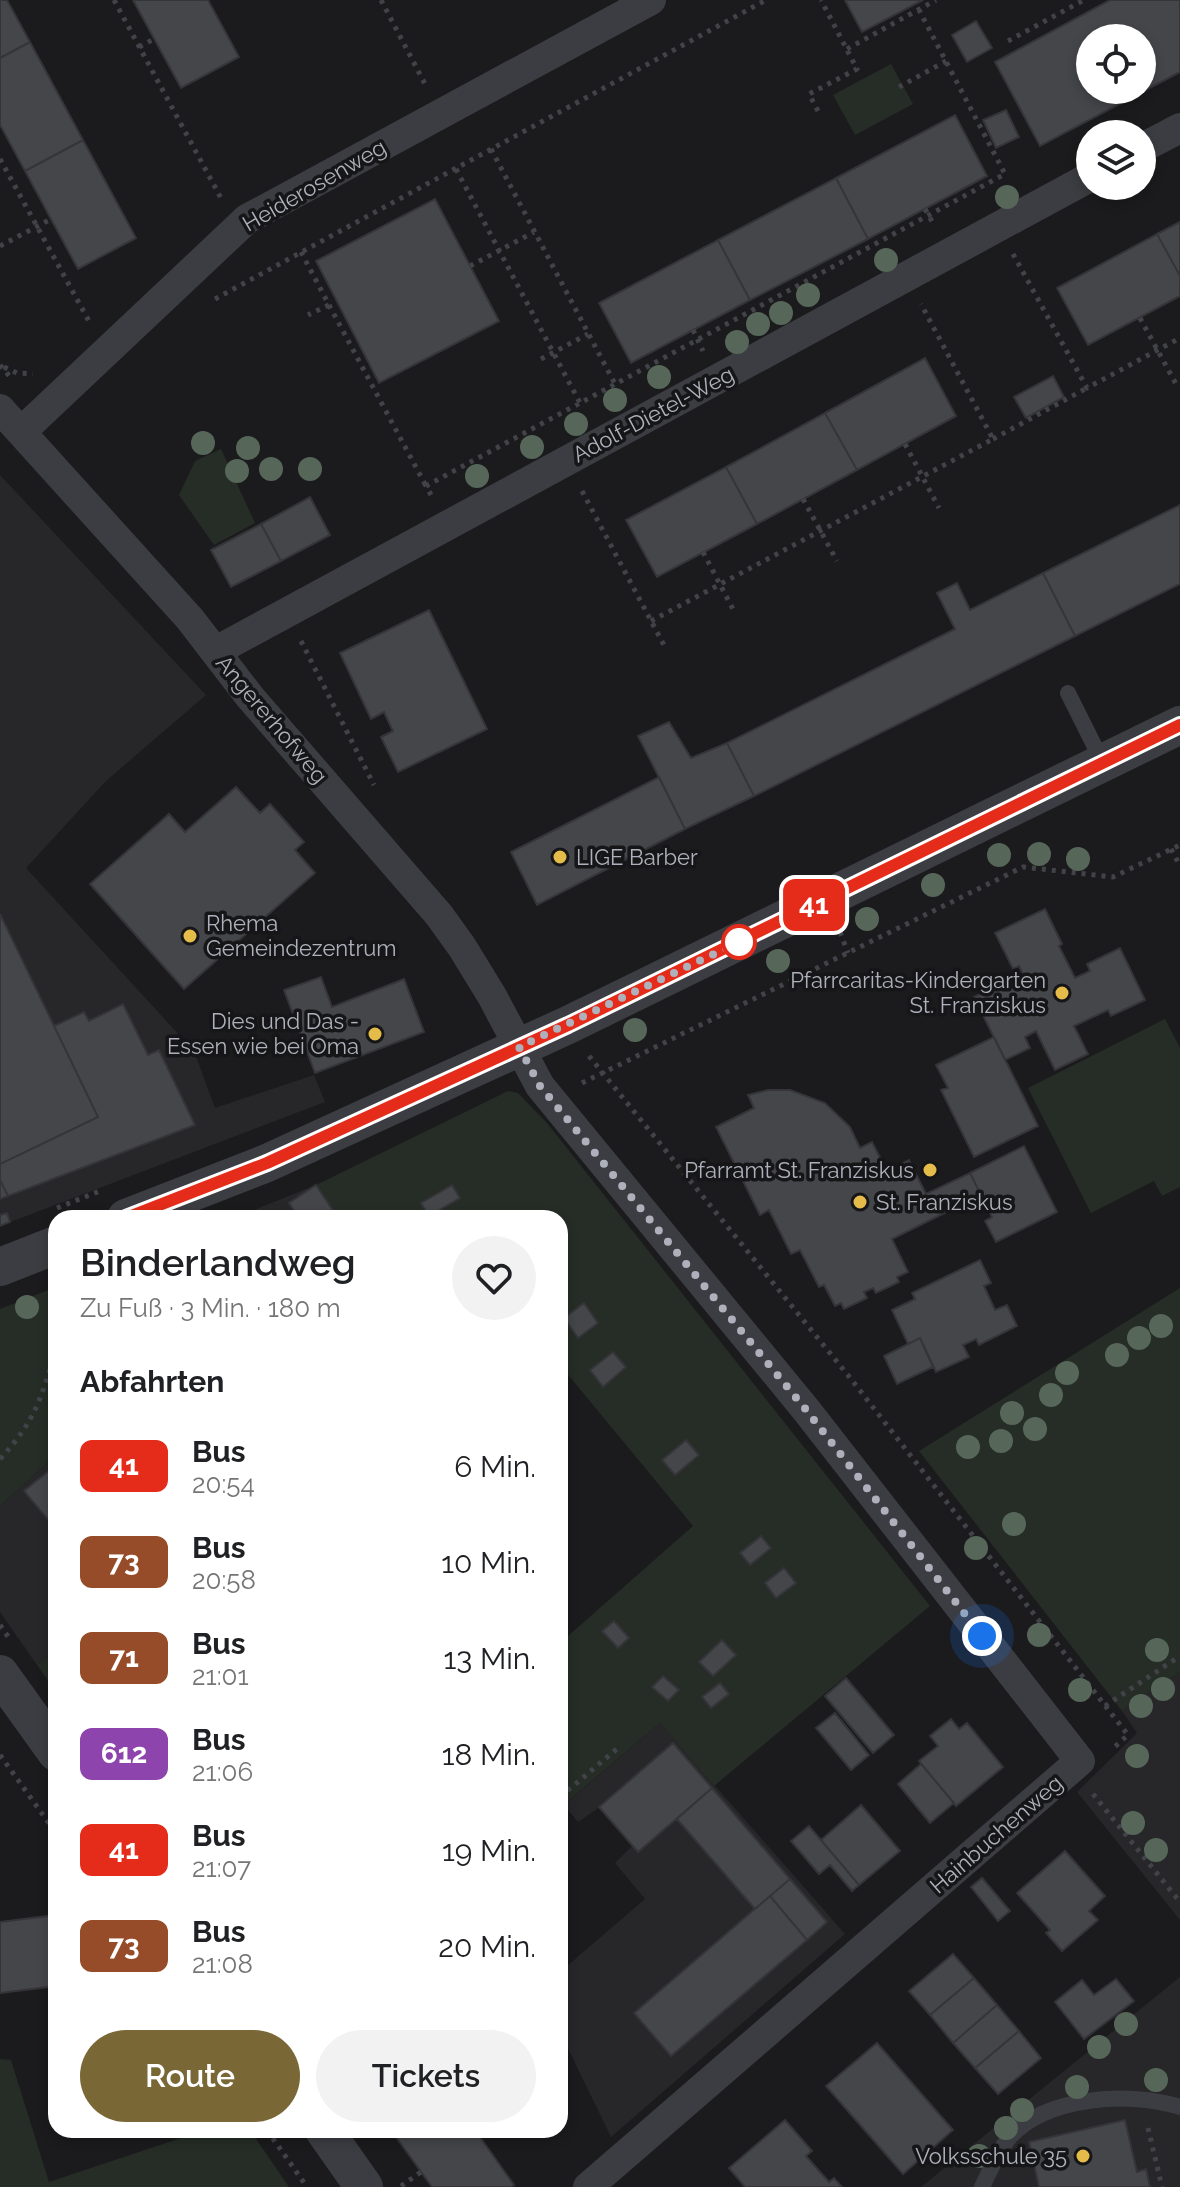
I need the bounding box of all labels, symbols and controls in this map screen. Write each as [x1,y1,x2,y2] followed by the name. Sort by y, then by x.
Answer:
[1076,24,1156,200] map controls
[1076,24,1156,104] button: locate
[1076,120,1156,200] button: layers
[238,134,390,236] street label: Heiderosenweg
[568,361,738,467] street label: Adolf-Dietel-Weg
[211,650,333,788] street label: Angererhofweg
[576,844,698,870] place label: LIGE Barber
[551,848,569,866] marker: LIGE Barber
[778,879,850,931] line badge: 41
[799,888,829,921] text: 41
[206,910,396,961] place label: Rhema Gemeindezentrum
[722,925,756,959] unlabelled marker
[181,927,199,945] marker: Rhema Gemeindezentrum
[790,967,1046,1018] place label: Pfarrcaritas-Kindergarten St. Franziskus
[1053,984,1071,1002] marker: Pfarrcaritas-Kindergarten St. Franziskus
[167,1008,359,1059] place label: Dies und Das - Essen wie bei Oma
[366,1025,384,1043] marker: Dies und Das - Essen wie bei Oma
[684,1157,914,1183] place label: Pfarramt St. Franziskus
[921,1161,939,1179] marker: Pfarramt St. Franziskus
[876,1189,1013,1215] place label: St. Franziskus
[851,1193,869,1211] marker: St. Franziskus
[452,1236,536,1320] button: heart
[80,1240,356,1285] text: Binderlandweg
[80,1293,341,1323] text: Zu Fuß · 3 Min. · 180 m
[80,1364,224,1399] text: Abfahrten
[192,1434,246,1469] text: Bus
[109,1449,139,1482] text: 41
[454,1449,536,1484] text: 6 Min.
[192,1469,255,1499] text: 20:54
[192,1530,246,1565] text: Bus
[108,1545,140,1578] text: 73
[441,1545,536,1580] text: 10 Min.
[192,1565,256,1595] text: 20:58
[962,1616,1002,1656] your location
[192,1626,246,1661] text: Bus
[109,1641,139,1674] text: 71
[443,1641,536,1676] text: 13 Min.
[192,1661,249,1691] text: 21:01
[192,1722,246,1757] text: Bus
[101,1737,147,1770] text: 612
[442,1737,536,1772] text: 18 Min.
[192,1757,253,1787] text: 21:06
[925,1769,1067,1899] street label: Hainbuchenweg
[192,1818,246,1853] text: Bus
[109,1833,139,1866] text: 41
[442,1833,536,1868] text: 19 Min.
[192,1853,251,1883] text: 21:07
[192,1914,246,1949] text: Bus
[108,1929,140,1962] text: 73
[438,1929,536,1964] text: 20 Min.
[192,1949,253,1979] text: 21:08
[80,2030,300,2122] button: Route
[316,2030,536,2122] button: Tickets
[915,2143,1067,2169] place label: Volksschule 35
[1074,2147,1092,2165] marker: Volksschule 35

